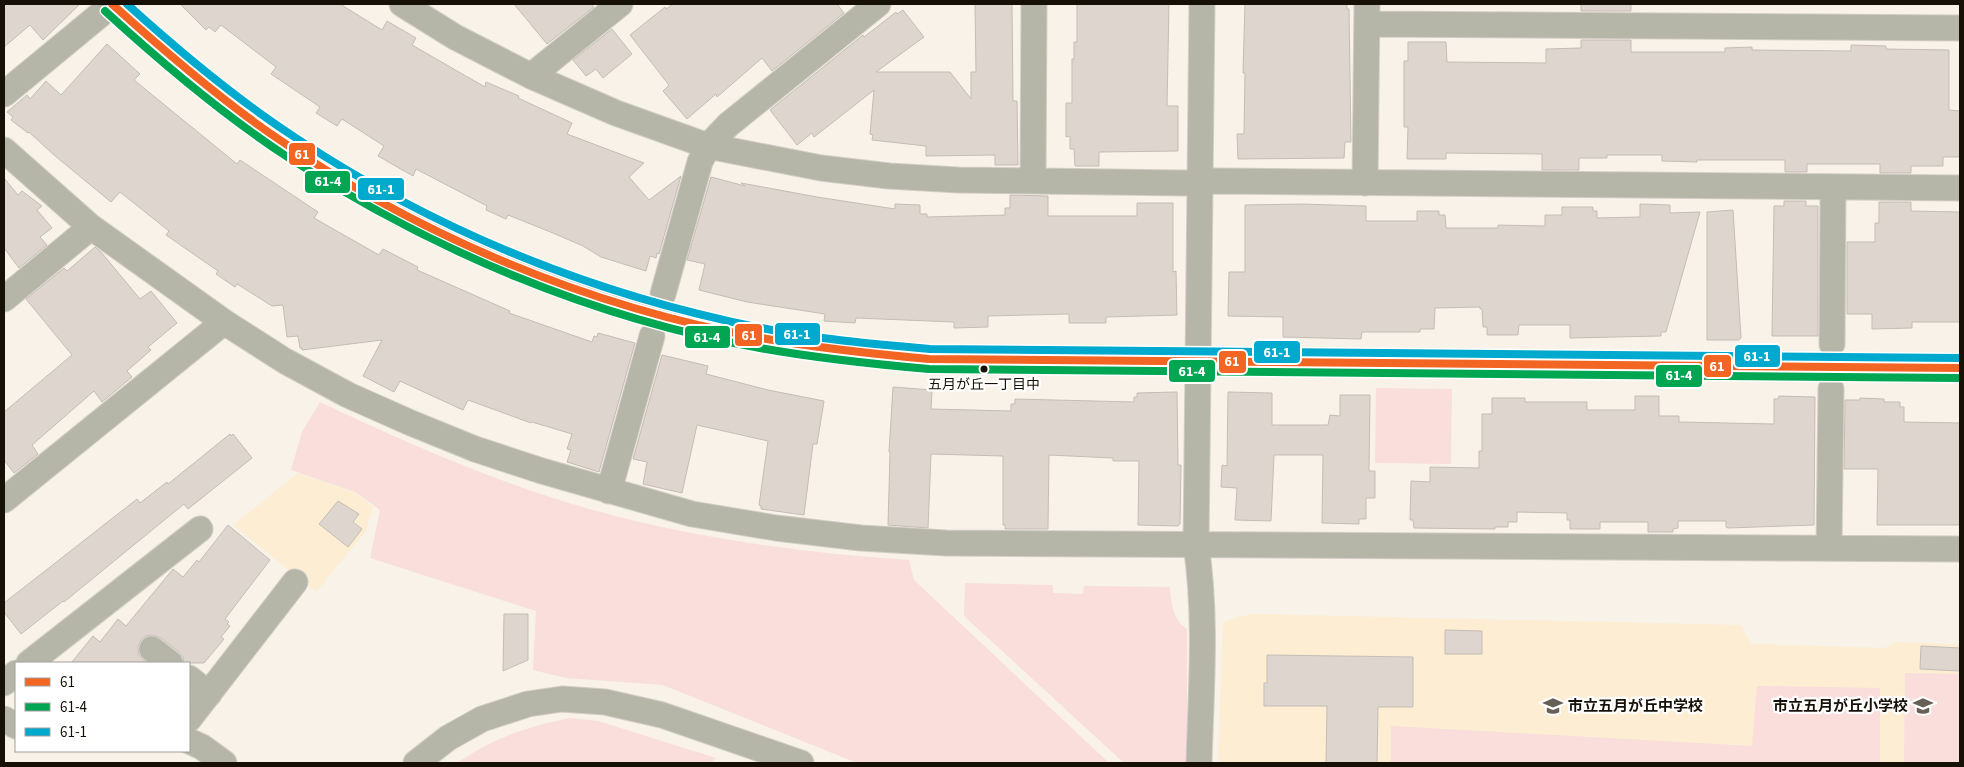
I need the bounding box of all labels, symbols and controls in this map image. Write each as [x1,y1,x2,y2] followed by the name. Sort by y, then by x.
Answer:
[288,142,316,166] line badge: 61
[295,145,309,165] text: 61
[304,170,351,194] line badge: 61-4
[315,172,342,192] text: 61-4
[357,177,405,201] line badge: 61-1
[368,180,394,200] text: 61-1
[774,322,821,346] line badge: 61-1
[734,323,763,347] line badge: 61
[684,325,731,349] line badge: 61-4
[784,325,810,345] text: 61-1
[742,326,756,346] text: 61
[694,328,721,348] text: 61-4
[1253,340,1301,364] line badge: 61-1
[1264,343,1290,363] text: 61-1
[1734,344,1781,368] line badge: 61-1
[1744,347,1770,367] text: 61-1
[1218,350,1247,374] line badge: 61
[1225,352,1239,372] text: 61
[1703,354,1732,378] line badge: 61
[1710,357,1724,377] text: 61
[1168,359,1216,383] line badge: 61-4
[1179,362,1206,382] text: 61-4
[979,364,989,374] marker: 五月が丘一丁目中
[1655,364,1703,388] line badge: 61-4
[1666,366,1693,386] text: 61-4
[928,375,1040,395] place label: 五月が丘一丁目中
[15,662,190,752] legend
[60,672,75,693] text: 61
[1542,695,1564,717] school or university icon: 市立五月が丘中学校
[1912,695,1934,717] school or university icon: 市立五月が丘小学校
[1568,696,1703,717] place label: 市立五月が丘中学校
[1773,696,1908,717] place label: 市立五月が丘小学校
[60,697,88,718] text: 61-4
[60,722,87,743] text: 61-1

